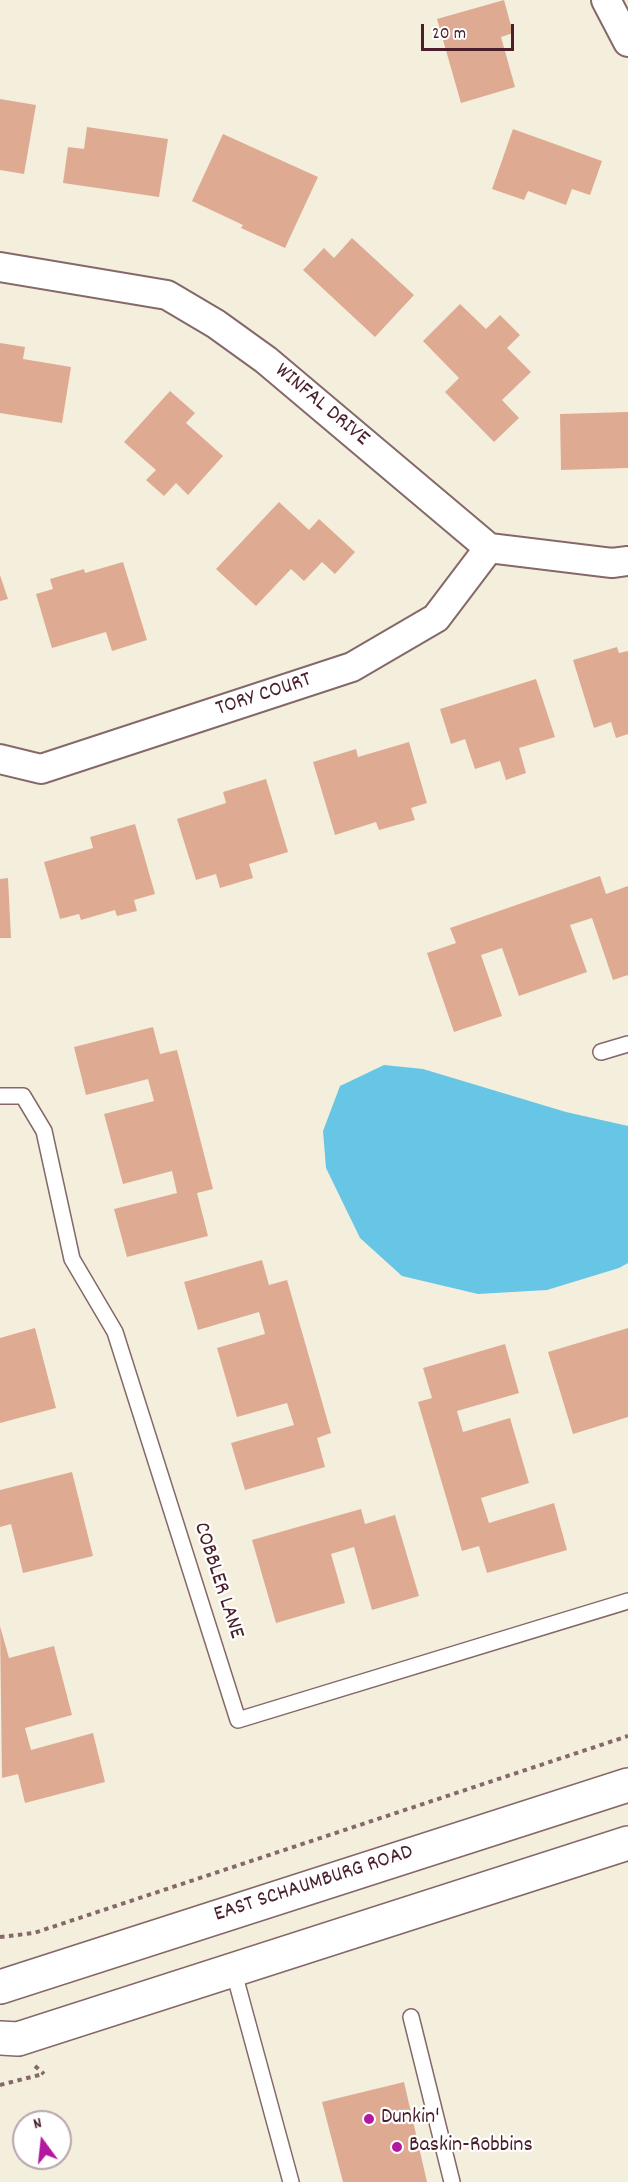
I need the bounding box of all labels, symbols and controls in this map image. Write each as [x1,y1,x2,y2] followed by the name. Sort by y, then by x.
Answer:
[424,12,517,50] scale bar
[432,22,466,47] text: 20 m
[268,359,374,453] street label: WINFAL DRIVE
[213,668,315,724] street label: TORY COURT
[186,1519,248,1643] street label: COBBLER LANE
[211,1840,417,1930] street label: EAST SCHAUMBURG ROAD
[381,2106,440,2132] place label: Dunkin'
[12,2110,72,2170] north arrow
[31,2112,45,2136] text: N
[362,2112,376,2126] marker: Dunkin'
[409,2134,533,2160] place label: Baskin-Robbins
[390,2140,404,2154] marker: Baskin-Robbins

